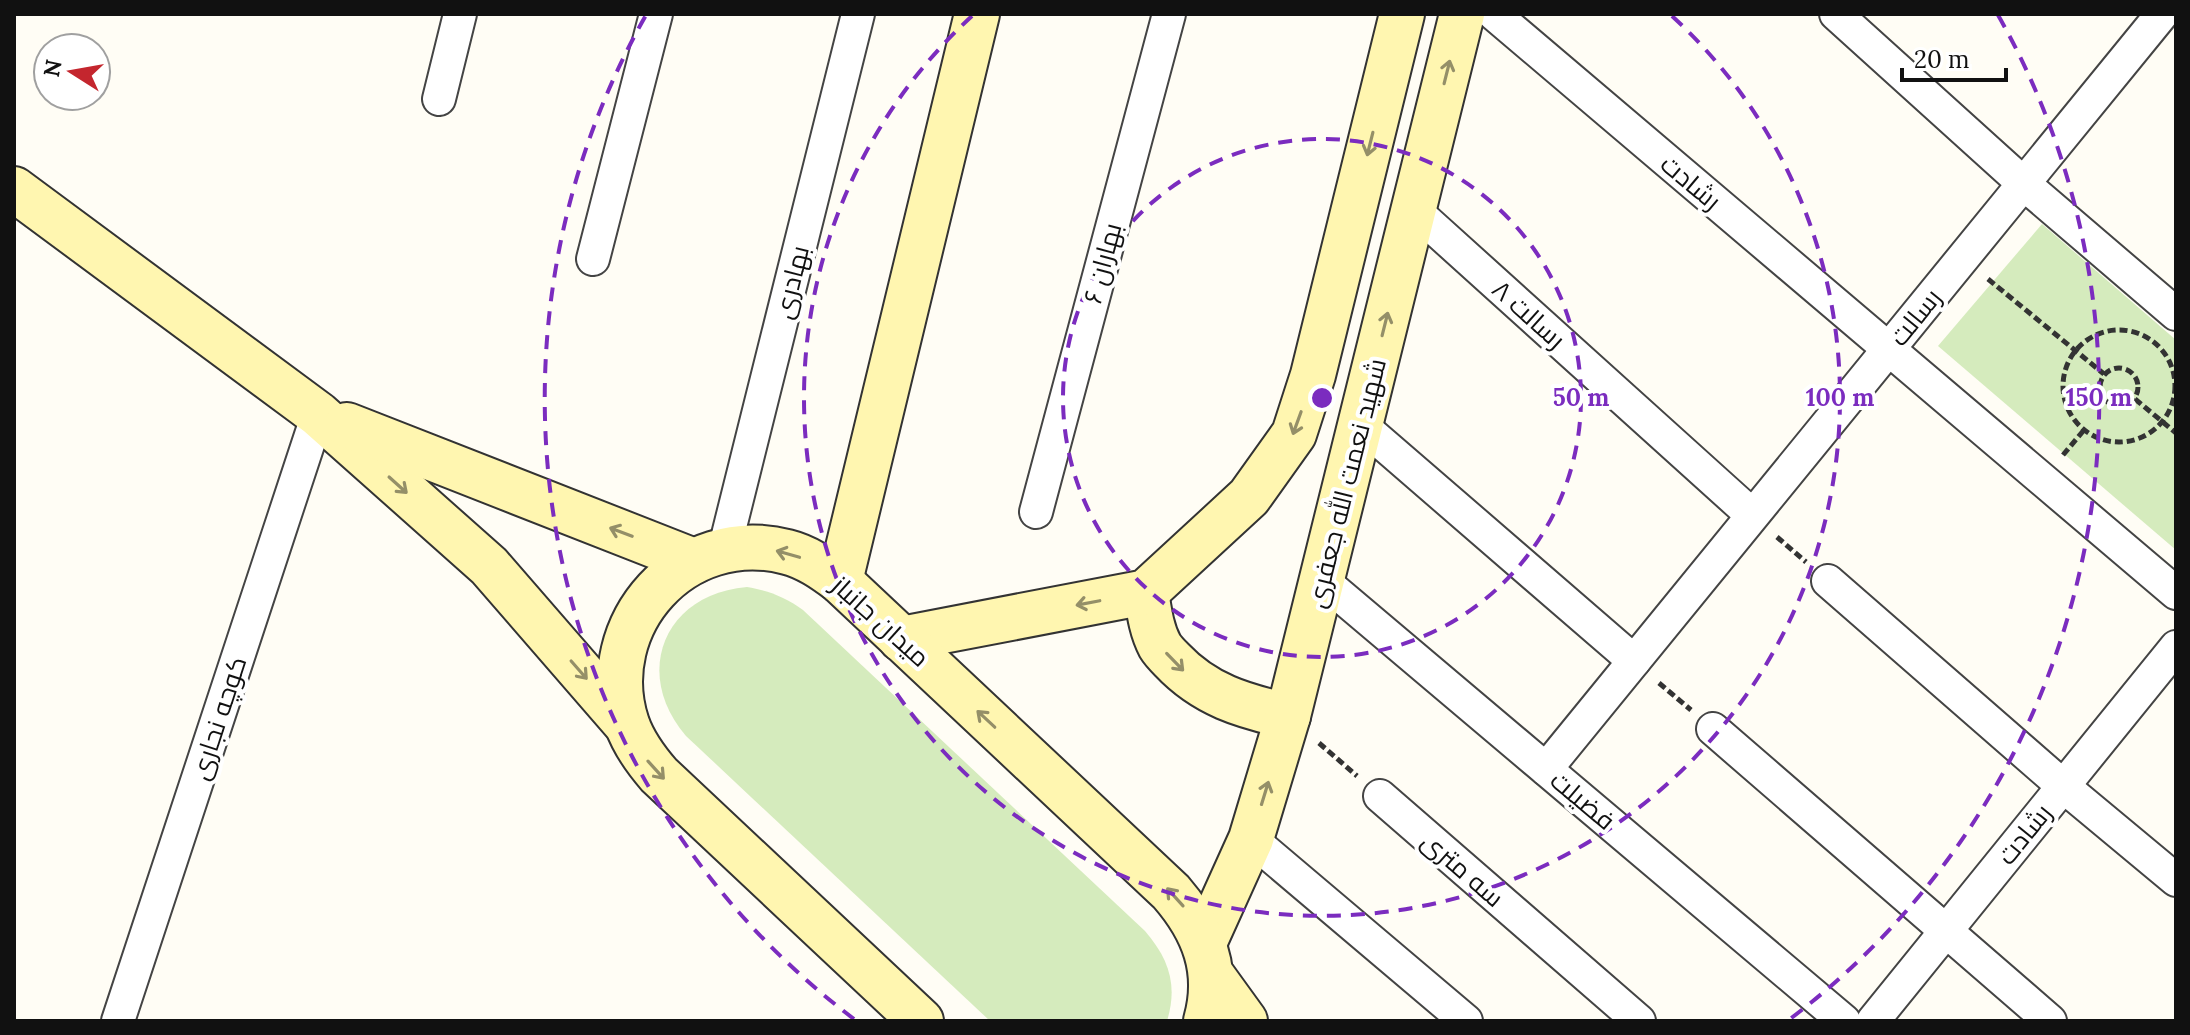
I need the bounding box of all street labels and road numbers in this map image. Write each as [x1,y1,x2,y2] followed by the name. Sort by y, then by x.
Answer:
[1654,147,1728,217] street label: رشادت
[1075,219,1129,307] street label: بهاران ۶
[766,242,816,322] street label: بهادری
[1485,272,1573,356] street label: رسالت ۸
[1882,282,1948,352] street label: رسالت
[1299,355,1393,611] street label: شهید نعمت الله جعفری
[824,567,937,674] street label: میدان جانباز
[183,652,254,784] street label: کوچه نجاری
[1544,763,1622,837] street label: فضیلت
[1989,797,2059,871] street label: رشادت
[1415,824,1511,914] street label: سه متری

